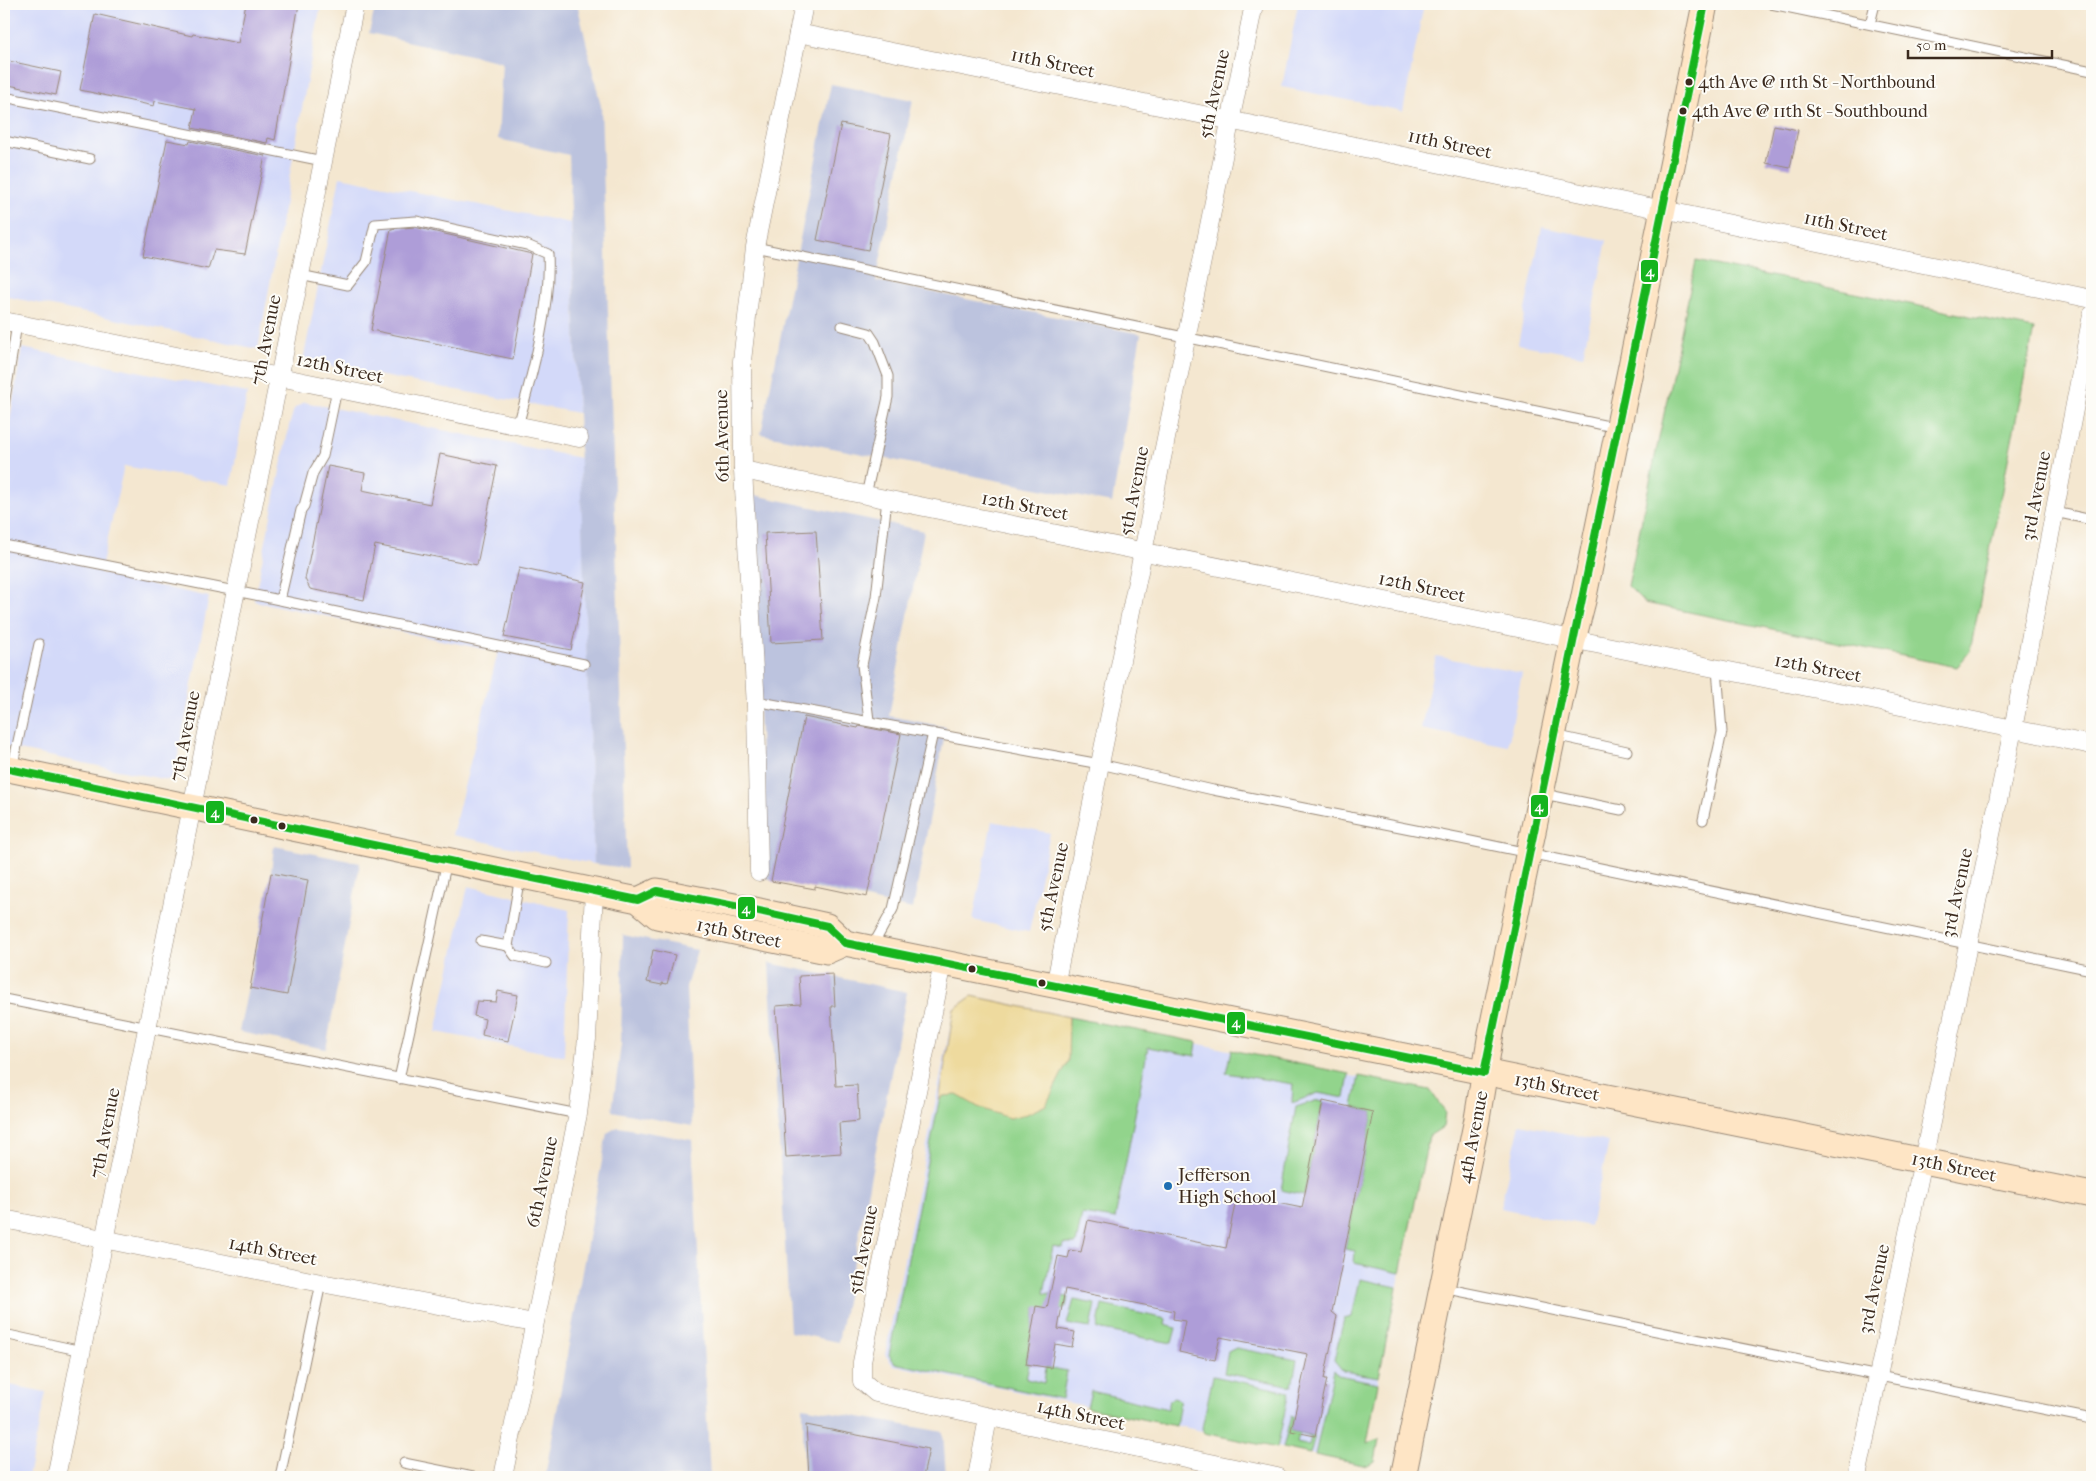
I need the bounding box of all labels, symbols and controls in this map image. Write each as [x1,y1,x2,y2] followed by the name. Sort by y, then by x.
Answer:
[1908,28,2052,60] scale bar
[1916,36,1947,54] text: 50 m
[1009,43,1097,83] street label: 11th Street
[1194,47,1234,141] street label: 5th Avenue
[1698,72,1936,93] place label: 4th Ave @ 11th St - Northbound
[1684,77,1694,87] marker: 4th Ave @ 11th St - Northbound
[1692,101,1928,122] place label: 4th Ave @ 11th St - Southbound
[1678,106,1688,116] marker: 4th Ave @ 11th St - Southbound
[1406,124,1494,164] street label: 11th Street
[1802,206,1890,246] street label: 11th Street
[1640,259,1659,283] line badge: 4
[1645,263,1655,280] text: 4
[246,293,286,387] street label: 7th Avenue
[295,348,386,388] street label: 12th Street
[710,389,734,483] street label: 6th Avenue
[1115,444,1153,538] street label: 5th Avenue
[2016,449,2056,543] street label: 3rd Avenue
[980,487,1071,525] street label: 12th Street
[1377,567,1468,607] street label: 12th Street
[1773,649,1864,687] street label: 12th Street
[165,689,205,783] street label: 7th Avenue
[1530,794,1549,818] line badge: 4
[1534,798,1544,815] text: 4
[205,800,225,824] line badge: 4
[210,804,220,821] text: 4
[249,815,259,825] unlabelled marker
[277,821,287,831] unlabelled marker
[1033,840,1073,934] street label: 5th Avenue
[1937,846,1977,940] street label: 3rd Avenue
[737,896,756,920] line badge: 4
[741,900,751,917] text: 4
[695,913,784,953] street label: 13th Street
[967,964,977,974] unlabelled marker
[1037,978,1047,988] unlabelled marker
[1226,1011,1246,1035] line badge: 4
[1231,1014,1241,1031] text: 4
[1513,1068,1602,1106] street label: 13th Street
[85,1086,125,1180] street label: 7th Avenue
[1453,1089,1493,1185] street label: 4th Avenue
[522,1134,562,1230] street label: 6th Avenue
[1910,1147,1999,1187] street label: 13th Street
[1176,1164,1277,1208] place label: Jefferson High School
[1162,1180,1174,1192] marker: Jefferson High School
[844,1203,882,1297] street label: 5th Avenue
[227,1232,319,1270] street label: 14th Street
[1854,1242,1894,1336] street label: 3rd Avenue
[1035,1395,1127,1435] street label: 14th Street

